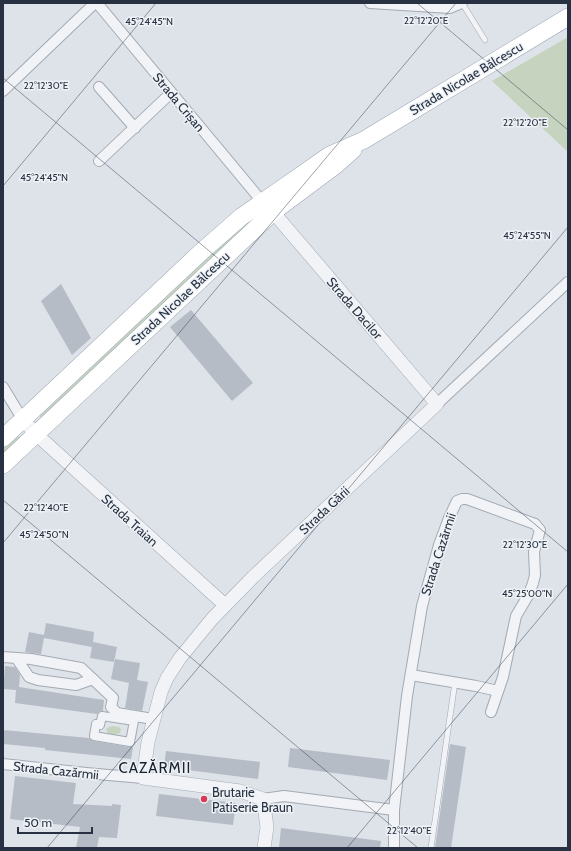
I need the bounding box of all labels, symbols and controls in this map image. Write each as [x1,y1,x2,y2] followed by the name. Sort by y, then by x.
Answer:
[404,14,449,27] text: 22°12'20"E
[125,15,173,28] text: 45°24'45"N
[406,38,526,118] street label: Strada Nicolae Bălcescu
[149,69,208,135] street label: Strada Crișan
[24,79,69,92] text: 22°12'30"E
[503,116,548,129] text: 22°12'20"E
[20,171,68,184] text: 45°24'45"N
[503,229,551,242] text: 45°24'55"N
[127,248,233,348] street label: Strada Nicolae Bălcescu
[324,274,387,343] street label: Strada Dacilor
[296,483,352,537] street label: Strada Gării
[98,490,162,550] street label: Strada Traian
[24,501,69,514] text: 22°12'40"E
[417,511,459,597] street label: Strada Cazărmii
[19,528,69,541] text: 45°24'50"N
[503,538,548,551] text: 22°12'30"E
[502,587,552,600] text: 45°25'00"N
[12,758,100,782] street label: Strada Cazărmii
[119,759,191,777] district label: CAZĂRMII
[212,784,293,815] place label: Brutarie Patiserie Braun
[199,794,209,804] marker: Brutarie Patiserie Braun
[18,809,92,835] scale bar
[24,815,52,830] text: 50 m
[387,824,432,837] text: 22°12'40"E

